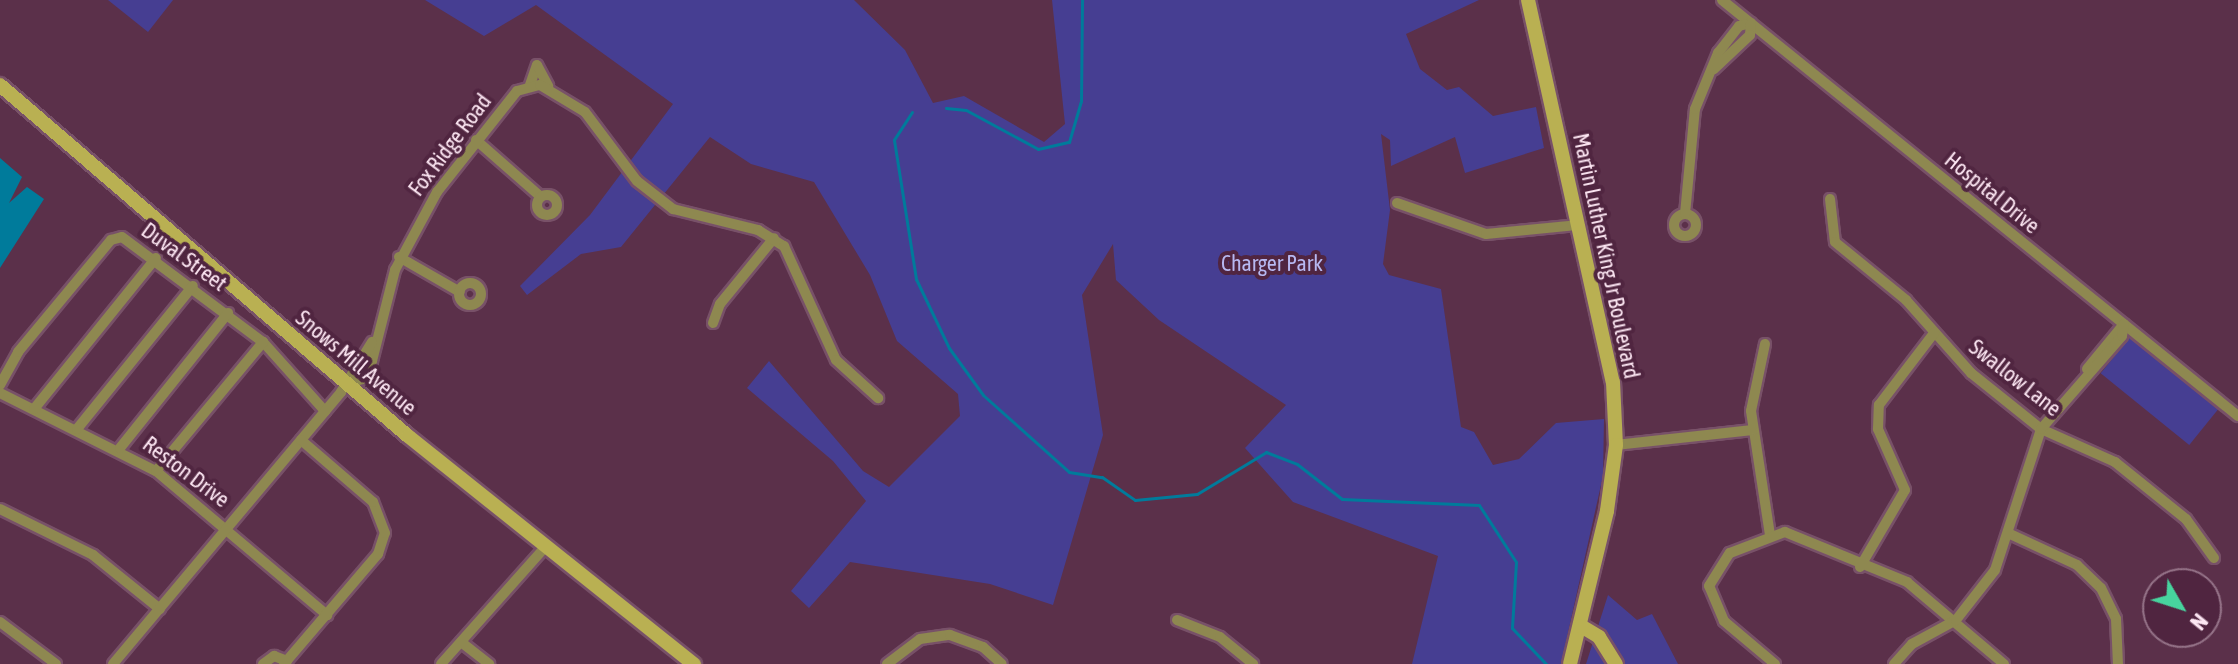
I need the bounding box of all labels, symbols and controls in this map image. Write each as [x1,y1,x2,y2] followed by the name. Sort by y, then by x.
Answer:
[403,89,497,201] street label: Fox Ridge Road
[1567,131,1645,381] street label: Martin Luther King Jr Boulevard
[1939,147,2045,239] street label: Hospital Drive
[136,217,232,297] street label: Duval Street
[1221,251,1323,277] park label: Charger Park
[290,305,422,421] street label: Snows Mill Avenue
[1964,334,2066,422] street label: Swallow Lane
[137,431,235,513] street label: Reston Drive
[2142,568,2222,648] north arrow
[2185,609,2213,635] text: N

